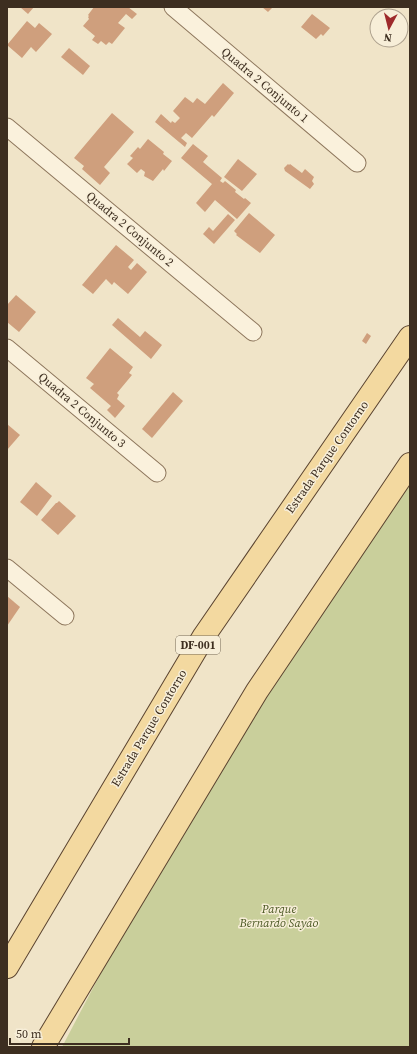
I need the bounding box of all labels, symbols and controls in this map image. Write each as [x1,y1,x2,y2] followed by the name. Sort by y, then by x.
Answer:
[369,8,409,48] north arrow
[383,29,393,45] text: N
[218,44,312,126] street label: Quadra 2 Conjunto 1
[83,188,177,270] street label: Quadra 2 Conjunto 2
[35,369,129,451] street label: Quadra 2 Conjunto 3
[282,397,372,517] street label: Estrada Parque Contorno
[176,636,220,654] road number: DF-001
[108,666,191,790] street label: Estrada Parque Contorno
[239,901,319,931] park label: Parque Bernardo Sayão
[10,1020,129,1046] scale bar
[16,1026,42,1042] text: 50 m

